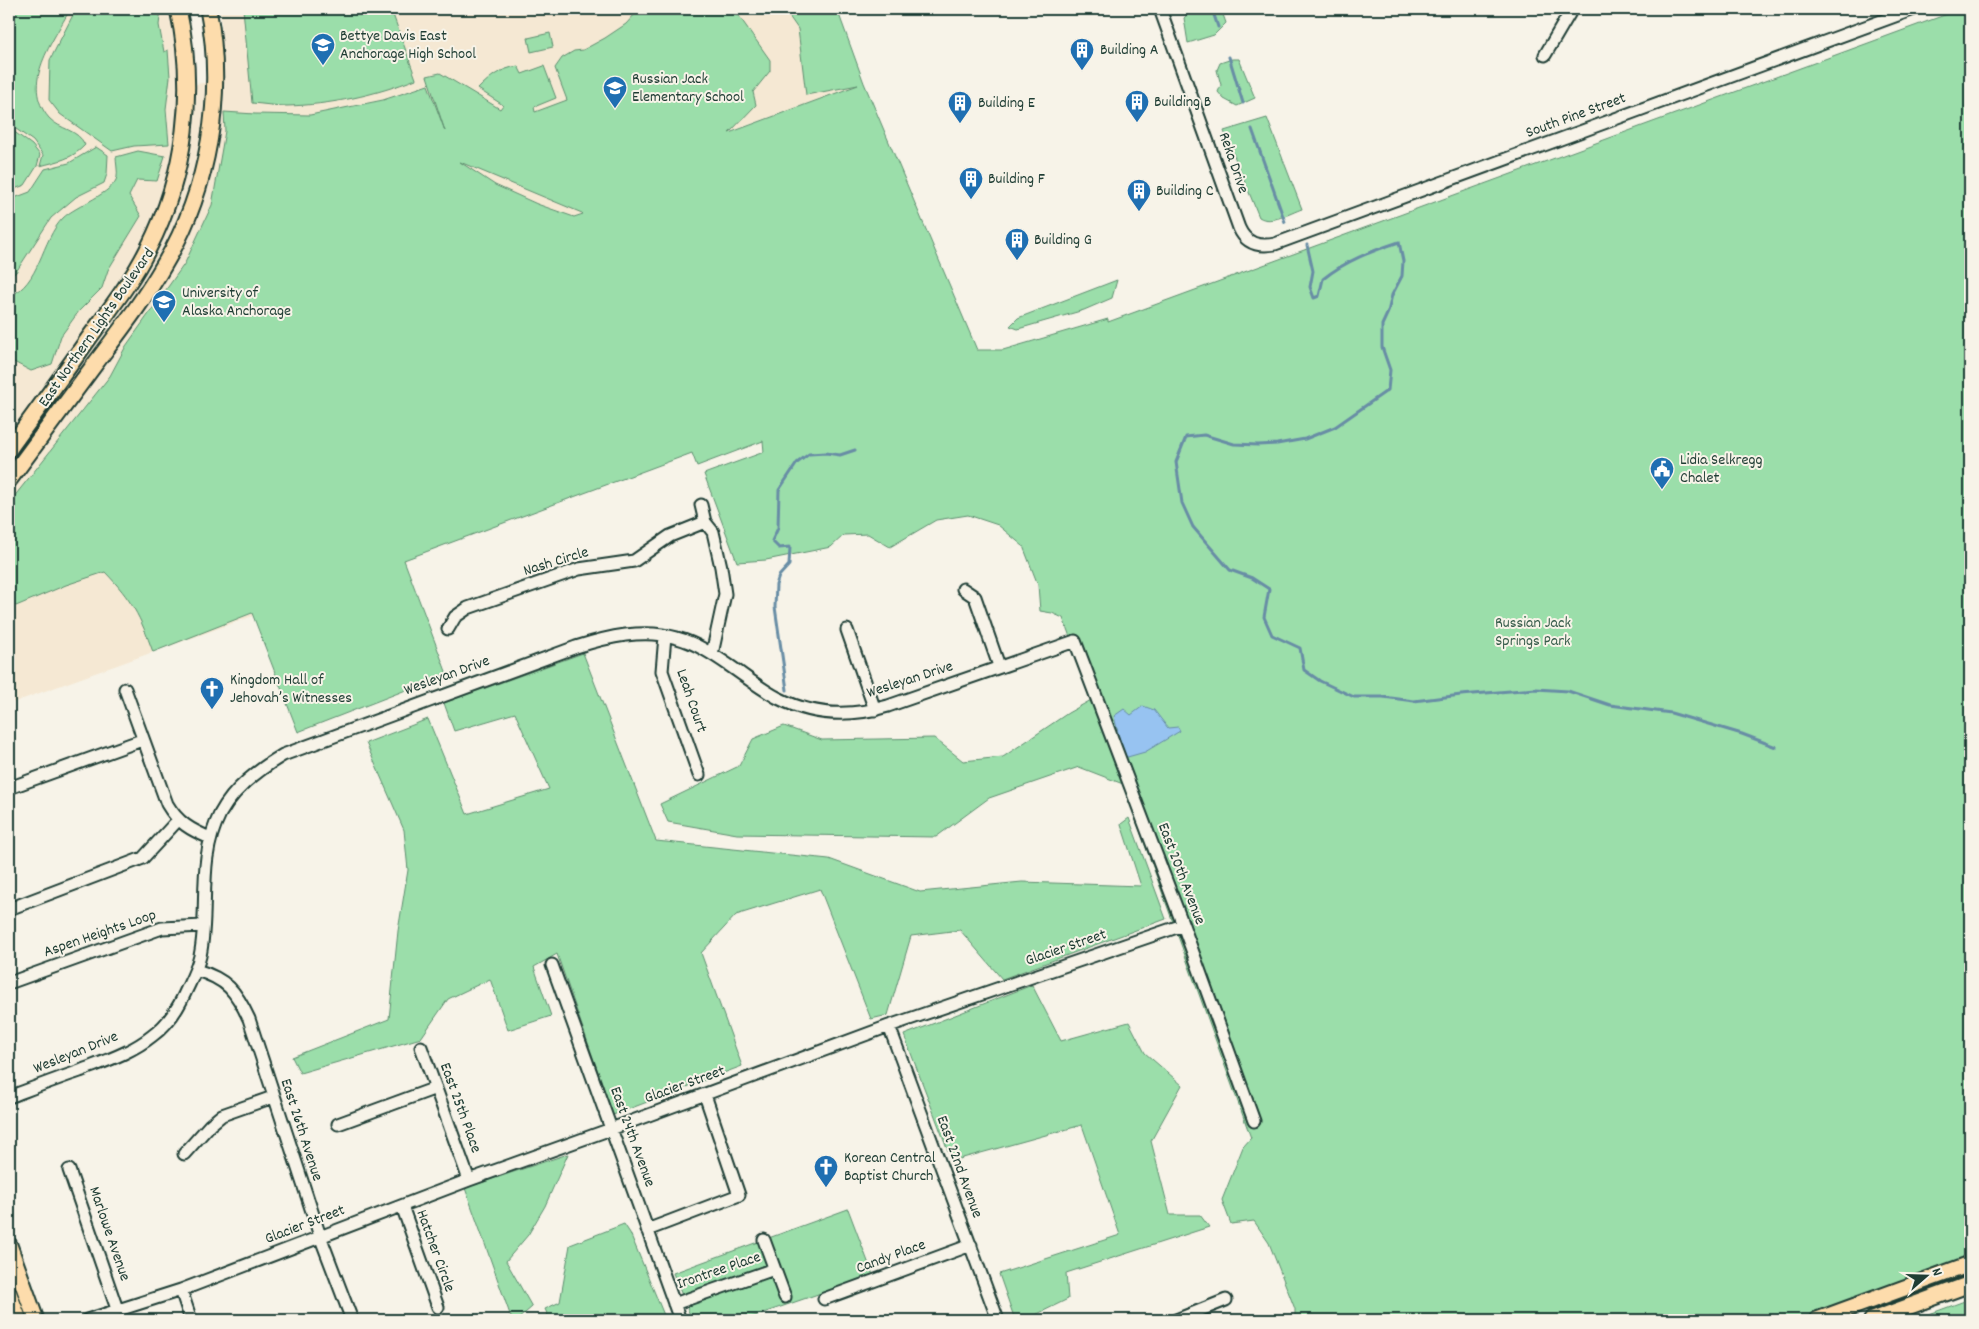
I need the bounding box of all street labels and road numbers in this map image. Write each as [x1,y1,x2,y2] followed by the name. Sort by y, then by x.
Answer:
[1523,87,1629,145] street label: South Pine Street
[1212,129,1254,197] street label: Reka Drive
[33,244,161,412] street label: East Northern Lights Boulevard
[521,541,591,583] street label: Nash Circle
[401,650,493,702] street label: Wesleyan Drive
[864,655,956,705] street label: Wesleyan Drive
[669,666,713,736] street label: Leah Court
[1151,820,1211,928] street label: East 20th Avenue
[41,904,159,964] street label: Aspen Heights Loop
[1022,923,1110,973] street label: Glacier Street
[30,1026,122,1080] street label: Wesleyan Drive
[433,1060,487,1156] street label: East 25th Place
[641,1060,729,1110] street label: Glacier Street
[274,1076,328,1184] street label: East 26th Avenue
[603,1084,661,1190] street label: East 24th Avenue
[930,1113,988,1221] street label: East 22nd Avenue
[82,1184,136,1284] street label: Marlowe Avenue
[262,1199,349,1251] street label: Glacier Street
[409,1207,461,1295] street label: Hatcher Circle
[853,1234,929,1280] street label: Candy Place
[674,1246,764,1296] street label: Irontree Place

